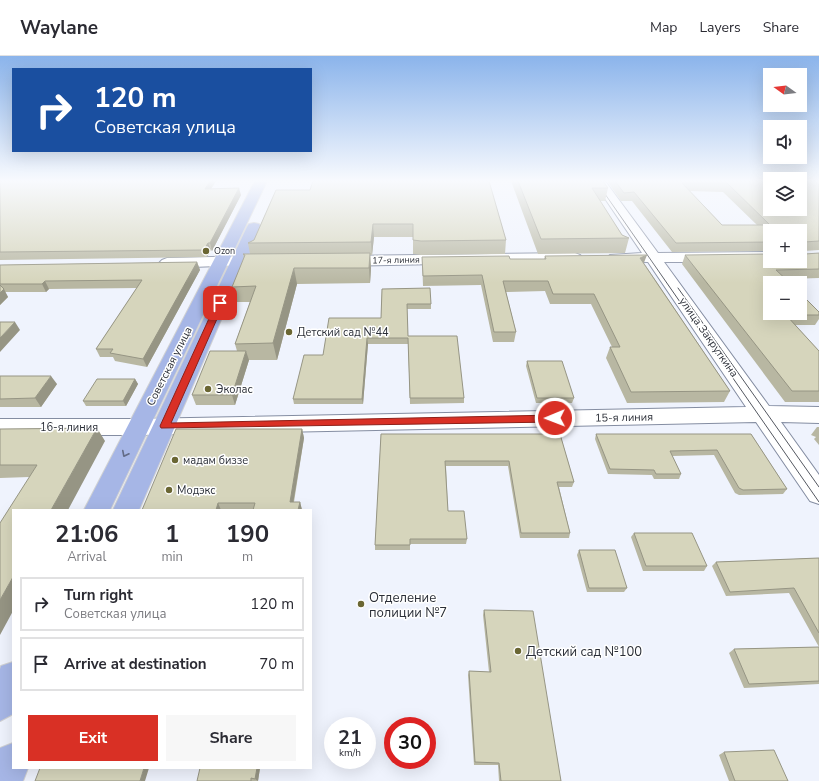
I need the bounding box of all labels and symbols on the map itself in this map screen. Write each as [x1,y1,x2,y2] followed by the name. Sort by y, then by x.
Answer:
[763,68,807,112] north arrow
[214,245,235,257] place label: Ozon
[201,246,211,256] marker: Ozon
[372,254,420,266] street label: 17-я линия
[203,286,237,320] pin
[675,294,742,380] street label: улица Закруткина
[143,324,196,408] street label: Советская улица
[297,325,389,340] place label: Детский сад №44
[284,327,294,337] marker: Детский сад №44
[216,382,253,397] place label: Эколас
[203,384,213,394] marker: Эколас
[534,397,576,439] position arrow
[595,409,653,426] street label: 15-я линия
[40,420,98,435] street label: 16-я линия
[122,450,130,457] one-way arrow
[183,453,248,468] place label: мадам биззе
[170,455,180,465] marker: мадам биззе
[177,483,216,498] place label: Модэкс
[164,485,174,495] marker: Модэкс
[369,589,447,622] place label: Отделение полиции №7
[356,599,366,609] marker: Отделение полиции №7
[526,643,642,661] place label: Детский сад №100
[513,646,523,656] marker: Детский сад №100
[384,717,436,769] speed limit sign: 30

